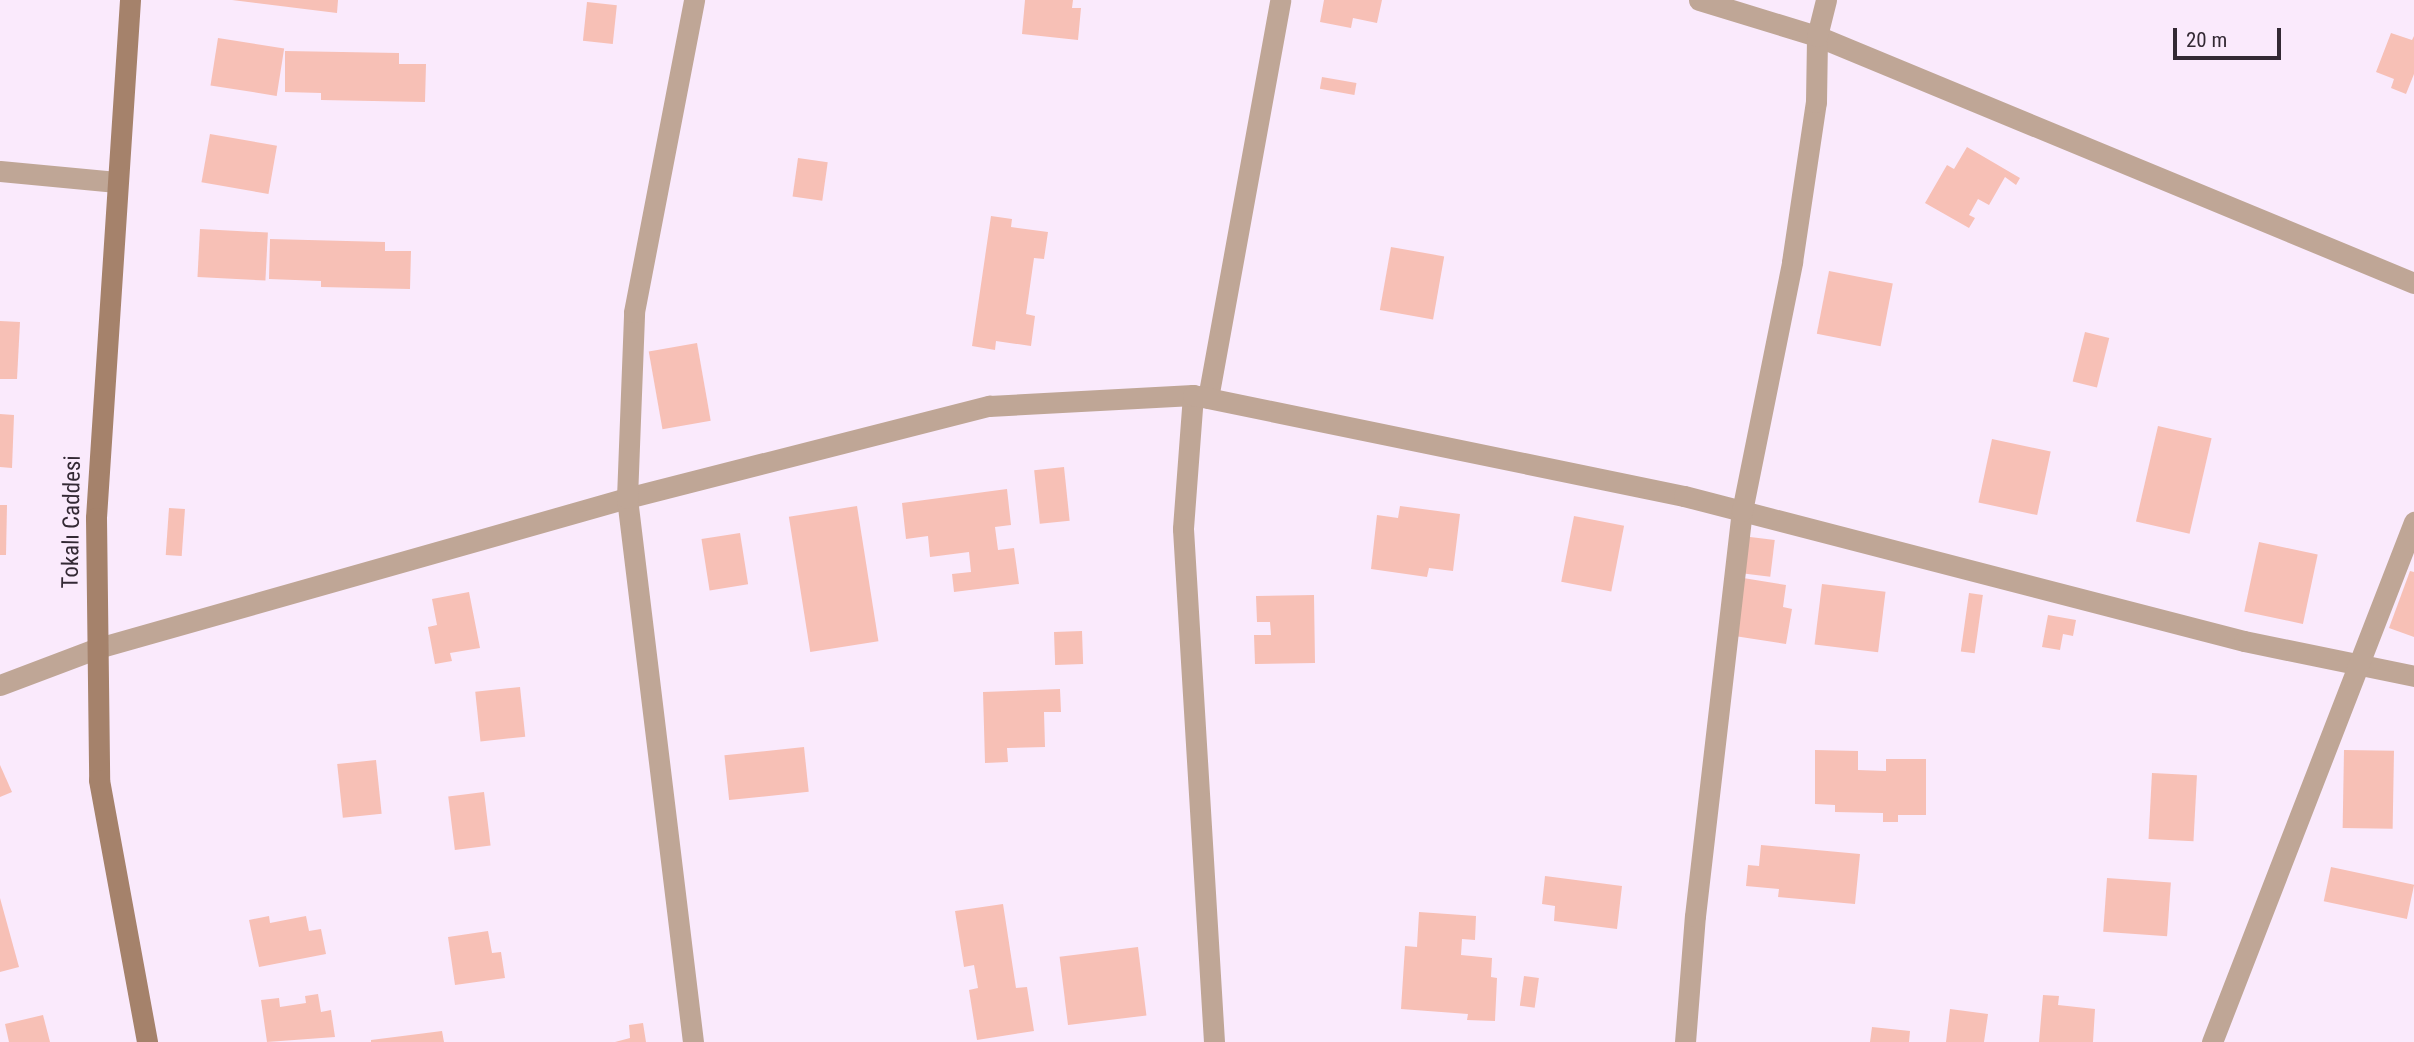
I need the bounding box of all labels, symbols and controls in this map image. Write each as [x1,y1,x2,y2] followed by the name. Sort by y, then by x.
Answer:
[2176,14,2284,58] scale bar
[2186,28,2227,52] text: 20 m
[57,455,87,589] street label: Tokalı Caddesi

